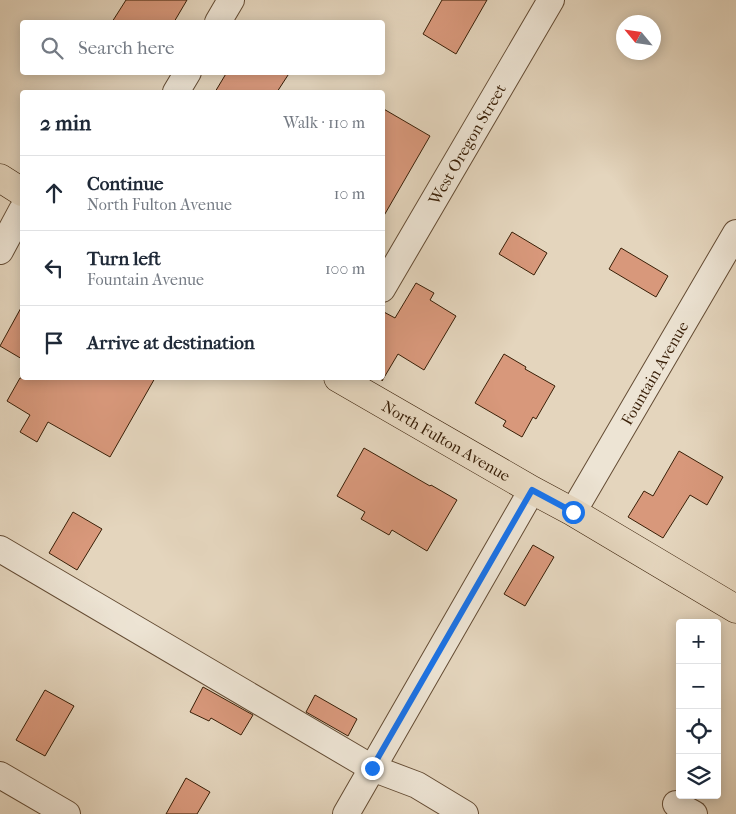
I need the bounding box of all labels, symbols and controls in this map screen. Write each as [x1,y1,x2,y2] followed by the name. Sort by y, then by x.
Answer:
[616,15,661,60] north arrow
[20,20,385,75] search box
[38,34,66,62] icon: search
[78,37,174,59] text: Search here
[424,80,510,209] street label: West Oregon Street
[40,111,91,135] text: 2 min
[283,113,365,132] text: Walk · 110 m
[87,173,163,195] text: Continue
[40,179,68,207] icon: ahead
[334,184,365,203] text: 10 m
[87,195,232,214] text: North Fulton Avenue
[87,248,161,270] text: Turn left
[40,254,68,282] icon: left
[325,259,365,278] text: 100 m
[87,270,204,289] text: Fountain Avenue
[617,318,692,429] street label: Fountain Avenue
[40,329,68,357] icon: arrive
[87,332,255,354] text: Arrive at destination
[378,396,514,485] street label: North Fulton Avenue
[562,501,585,524] route start
[676,619,721,799] map controls
[676,619,721,664] button: +
[676,664,721,709] button: −
[676,709,721,754] button: locate
[676,754,721,799] button: layers
[361,757,384,780] route end

